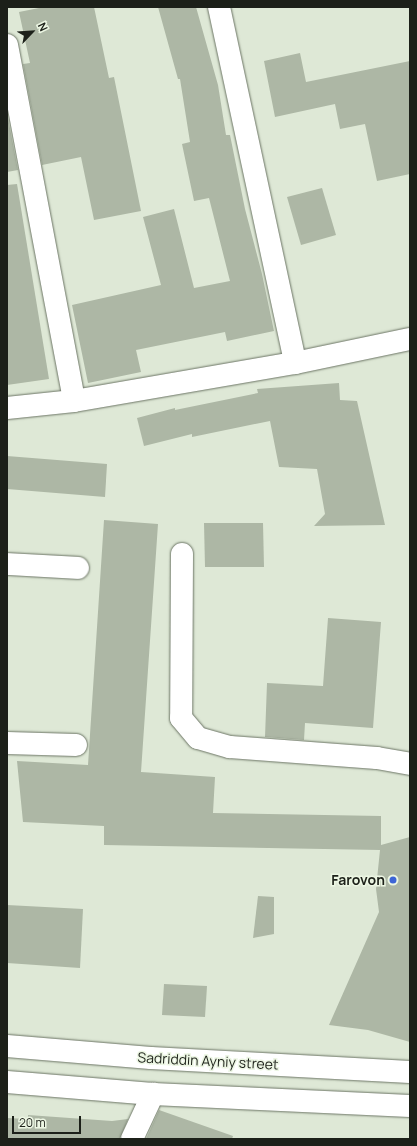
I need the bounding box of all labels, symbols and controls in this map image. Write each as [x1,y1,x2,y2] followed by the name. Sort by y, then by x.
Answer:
[12,12,52,52] north arrow
[35,20,52,33] text: N
[331,872,385,888] place label: Farovon
[388,875,398,885] marker: Farovon
[137,1049,279,1073] street label: Sadriddin Ayniy street
[14,1108,83,1134] scale bar
[19,1114,46,1131] text: 20 m

